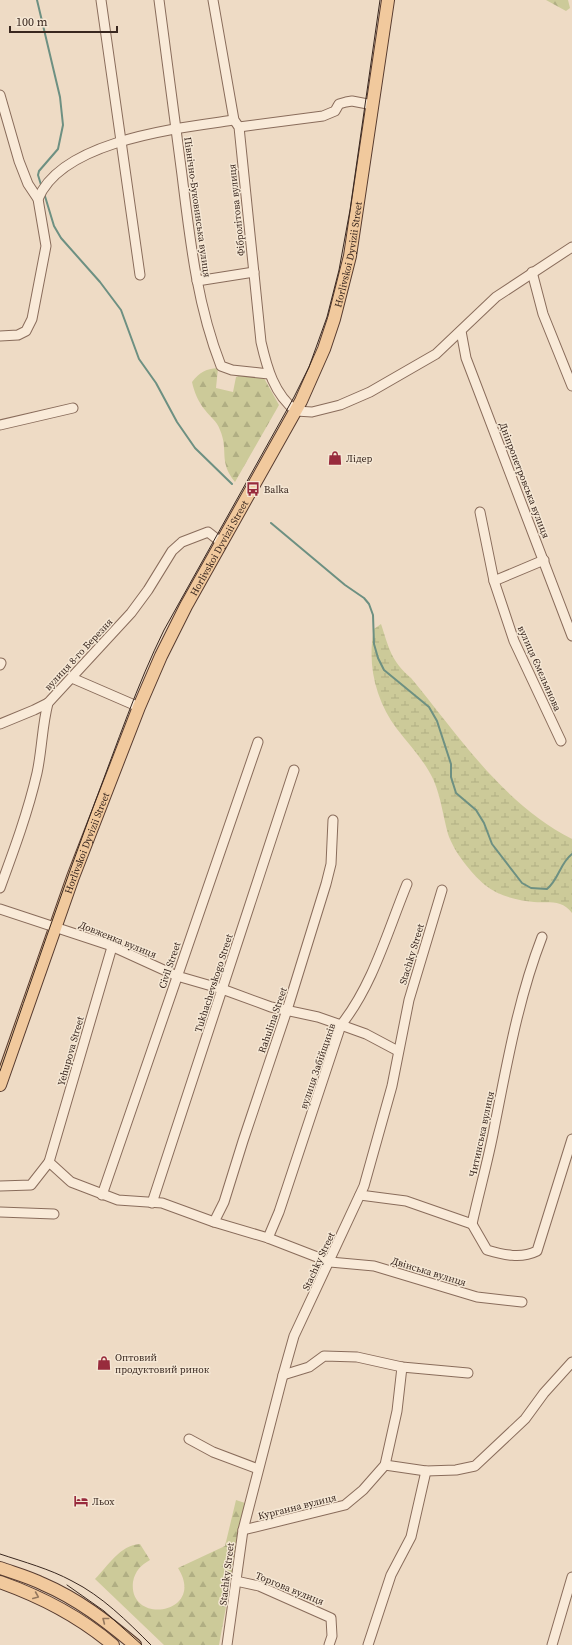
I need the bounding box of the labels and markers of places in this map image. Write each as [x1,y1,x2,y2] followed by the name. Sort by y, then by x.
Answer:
[327,450,343,466] shop icon: Лідер
[346,452,373,465] place label: Лідер
[245,481,261,497] bus stop icon: Balka
[264,483,290,496] place label: Balka
[115,1351,210,1376] place label: Оптовий продуктовий ринок
[96,1355,112,1371] shop icon: Оптовий продуктовий ринок
[73,1493,89,1509] hotel icon: Льох
[92,1495,115,1508] place label: Льох

